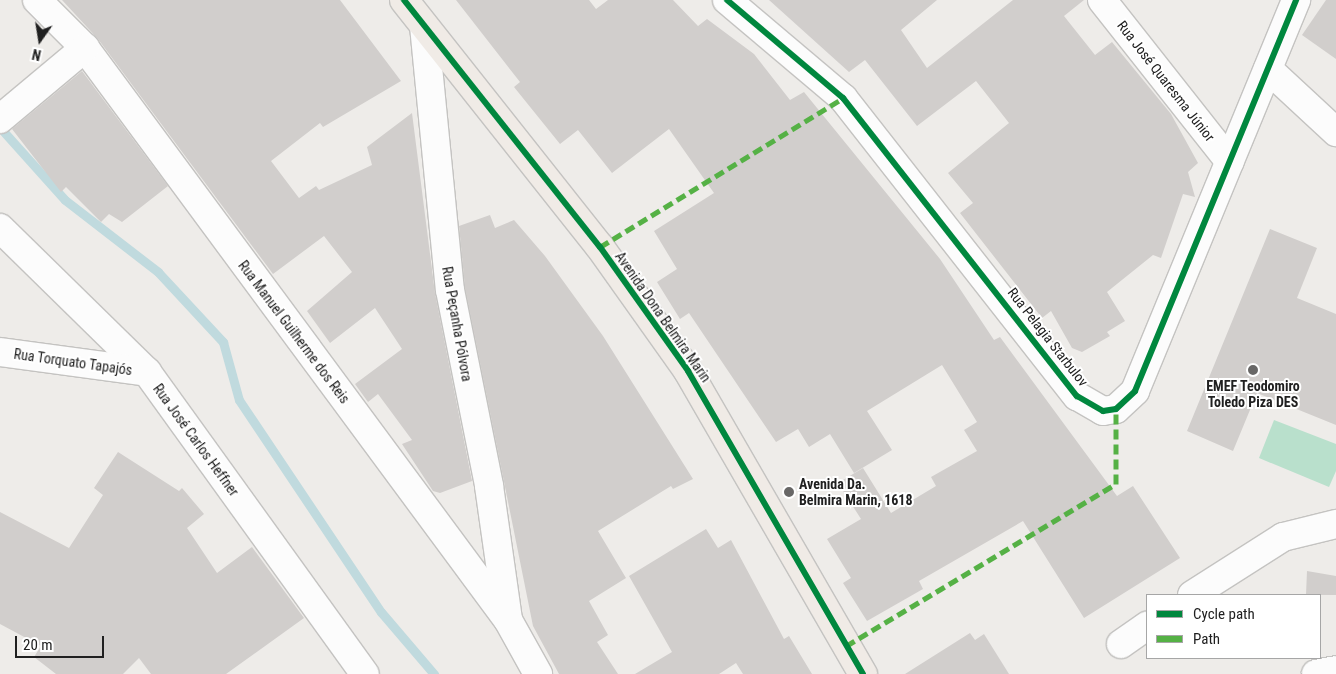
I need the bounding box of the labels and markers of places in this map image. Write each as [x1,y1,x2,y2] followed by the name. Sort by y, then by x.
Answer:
[1247,364,1259,376] marker: EMEF Teodomiro Toledo Piza DES
[1206,378,1300,411] place label: EMEF Teodomiro Toledo Piza DES
[799,476,912,508] place label: Avenida Da. Belmira Marin, 1618
[783,486,795,498] marker: Avenida Da. Belmira Marin, 1618

